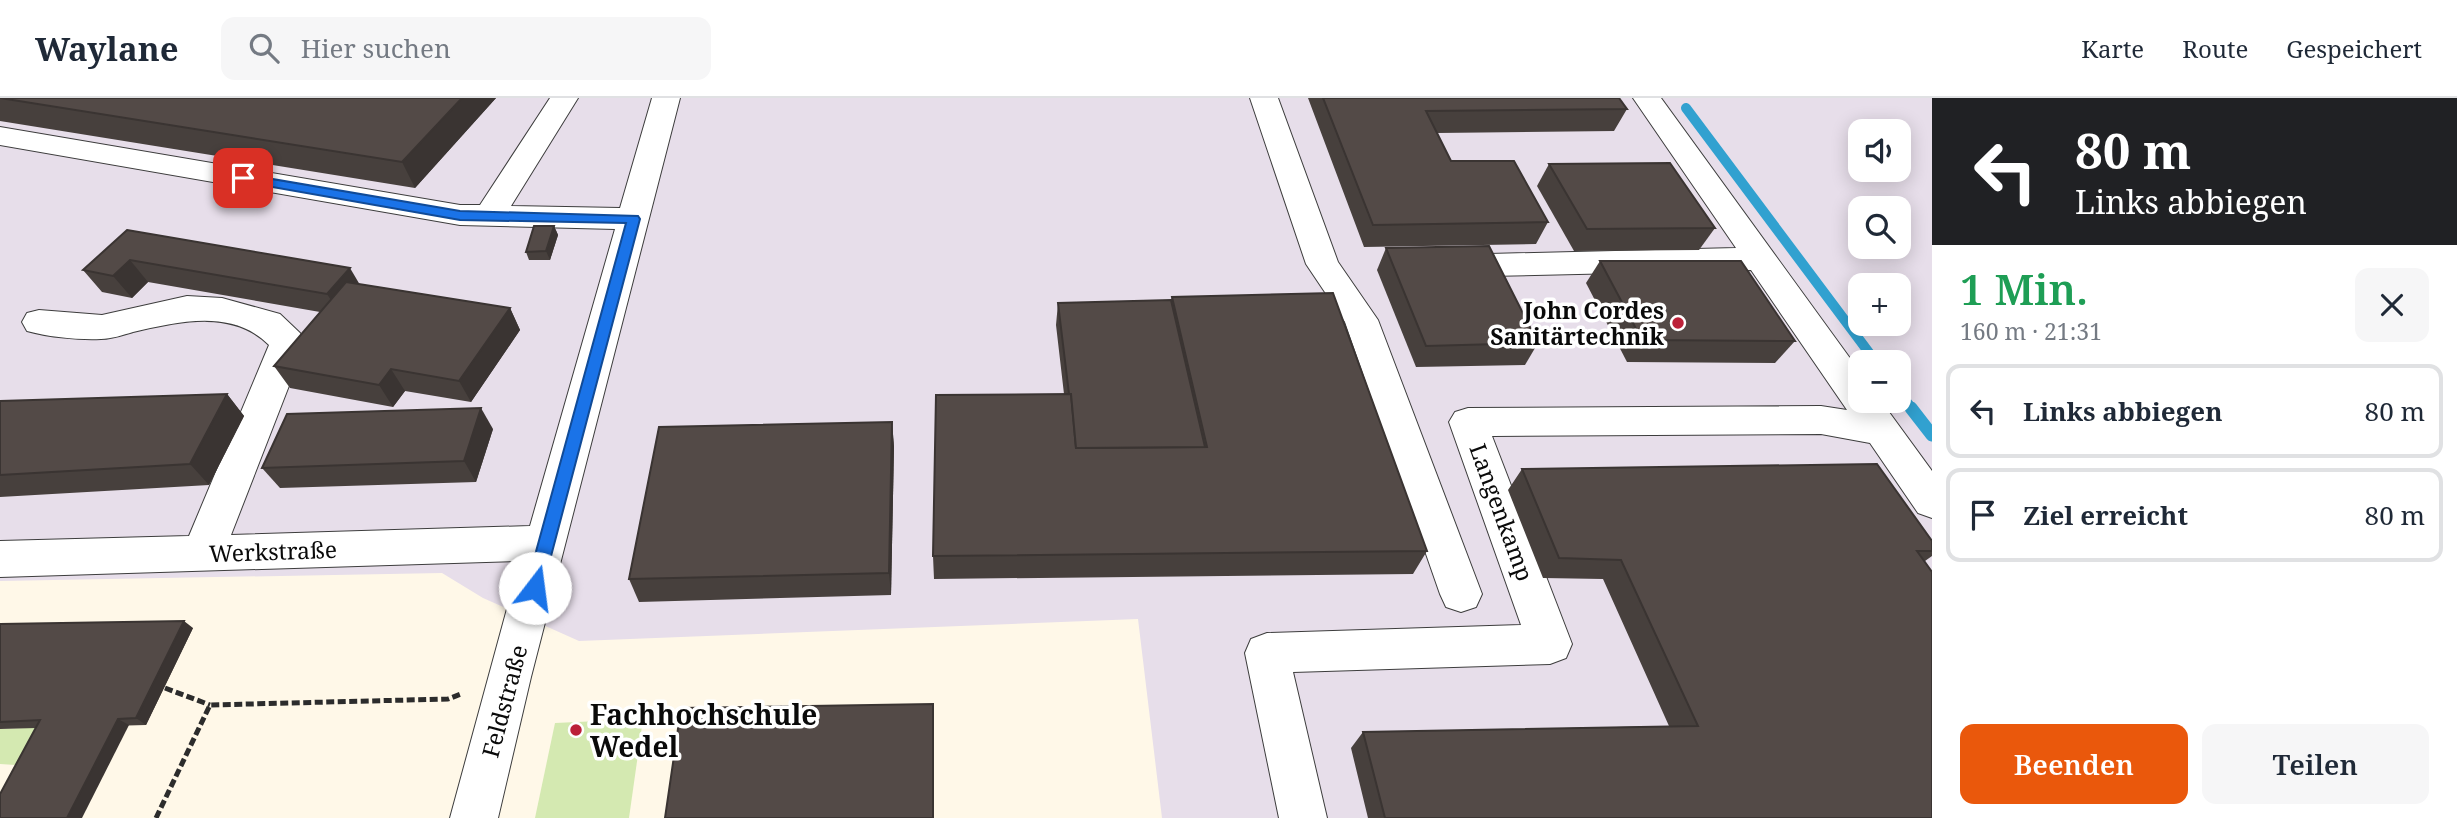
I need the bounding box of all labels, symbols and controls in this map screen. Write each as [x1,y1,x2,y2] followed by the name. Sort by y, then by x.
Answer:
[221,17,711,80] search box
[35,26,179,71] text: Waylane
[245,29,283,67] icon: search
[301,30,451,66] text: Hier suchen
[2081,32,2144,65] text: Karte
[2182,32,2248,65] text: Route
[2286,32,2422,65] text: Gespeichert
[2075,117,2191,183] text: 80 m
[1848,119,1911,413] map controls
[1848,119,1911,182] button: sound
[1960,126,2051,217] icon: left
[213,148,273,208] pin
[224,159,262,197] icon: arrive
[2075,180,2307,223] text: Links abbiegen
[1848,196,1911,259] button: search
[1960,260,2088,317] text: 1 Min.
[2355,268,2429,342] button: close
[1848,273,1911,336] button: +
[1490,294,1664,352] place label: John Cordes Sanitärtechnik
[1670,315,1686,331] marker: John Cordes Sanitärtechnik
[1960,315,2102,347] text: 160 m · 21:31
[1848,350,1911,413] button: −
[1964,392,2002,430] icon: left
[2023,393,2222,429] text: Links abbiegen
[2365,393,2425,429] text: 80 m
[1462,439,1542,585] street label: Langenkamp
[1964,496,2002,534] icon: arrive
[2023,497,2188,533] text: Ziel erreicht
[2365,497,2425,533] text: 80 m
[208,533,338,569] street label: Werkstraße
[498,551,572,625] position arrow
[474,641,534,761] street label: Feldstraße
[590,695,817,765] place label: Fachhochschule Wedel
[568,722,584,738] marker: Fachhochschule Wedel
[1960,724,2188,804] button: Beenden
[2202,724,2429,804] button: Teilen

